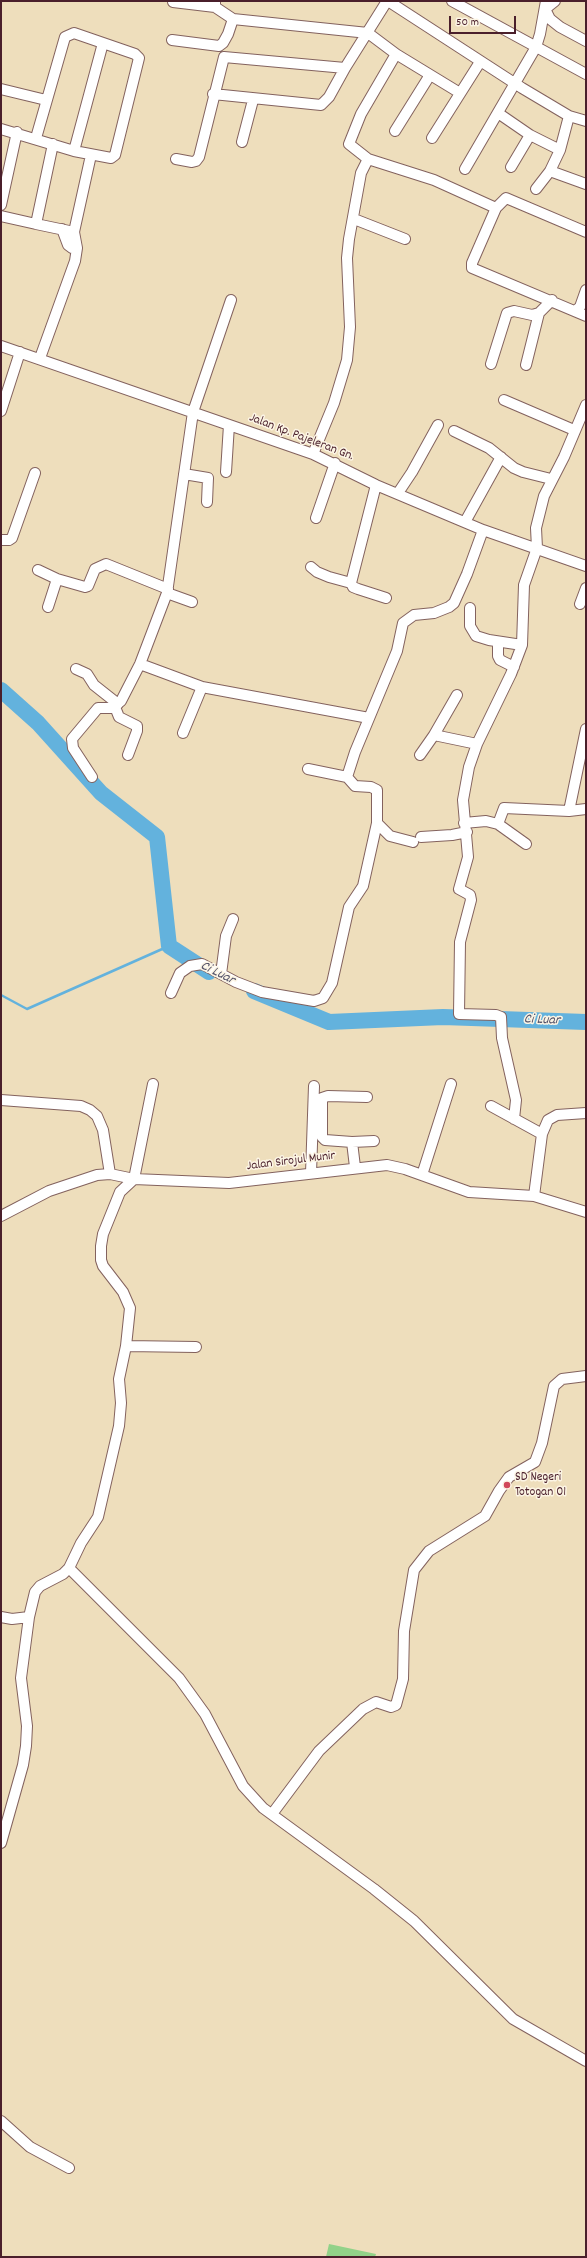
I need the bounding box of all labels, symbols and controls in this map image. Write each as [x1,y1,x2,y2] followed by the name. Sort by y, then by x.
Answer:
[451,8,518,34] scale bar
[456,14,479,31] text: 50 m
[247,411,355,465] street label: Jalan Kp. Pajeleran Gn.
[197,958,237,990] water label: Ci Luar
[524,1012,560,1030] water label: Ci Luar
[246,1149,336,1175] street label: Jalan Sirojul Munir
[515,1470,566,1501] place label: SD Negeri Totogan 01
[502,1480,512,1490] marker: SD Negeri Totogan 01

